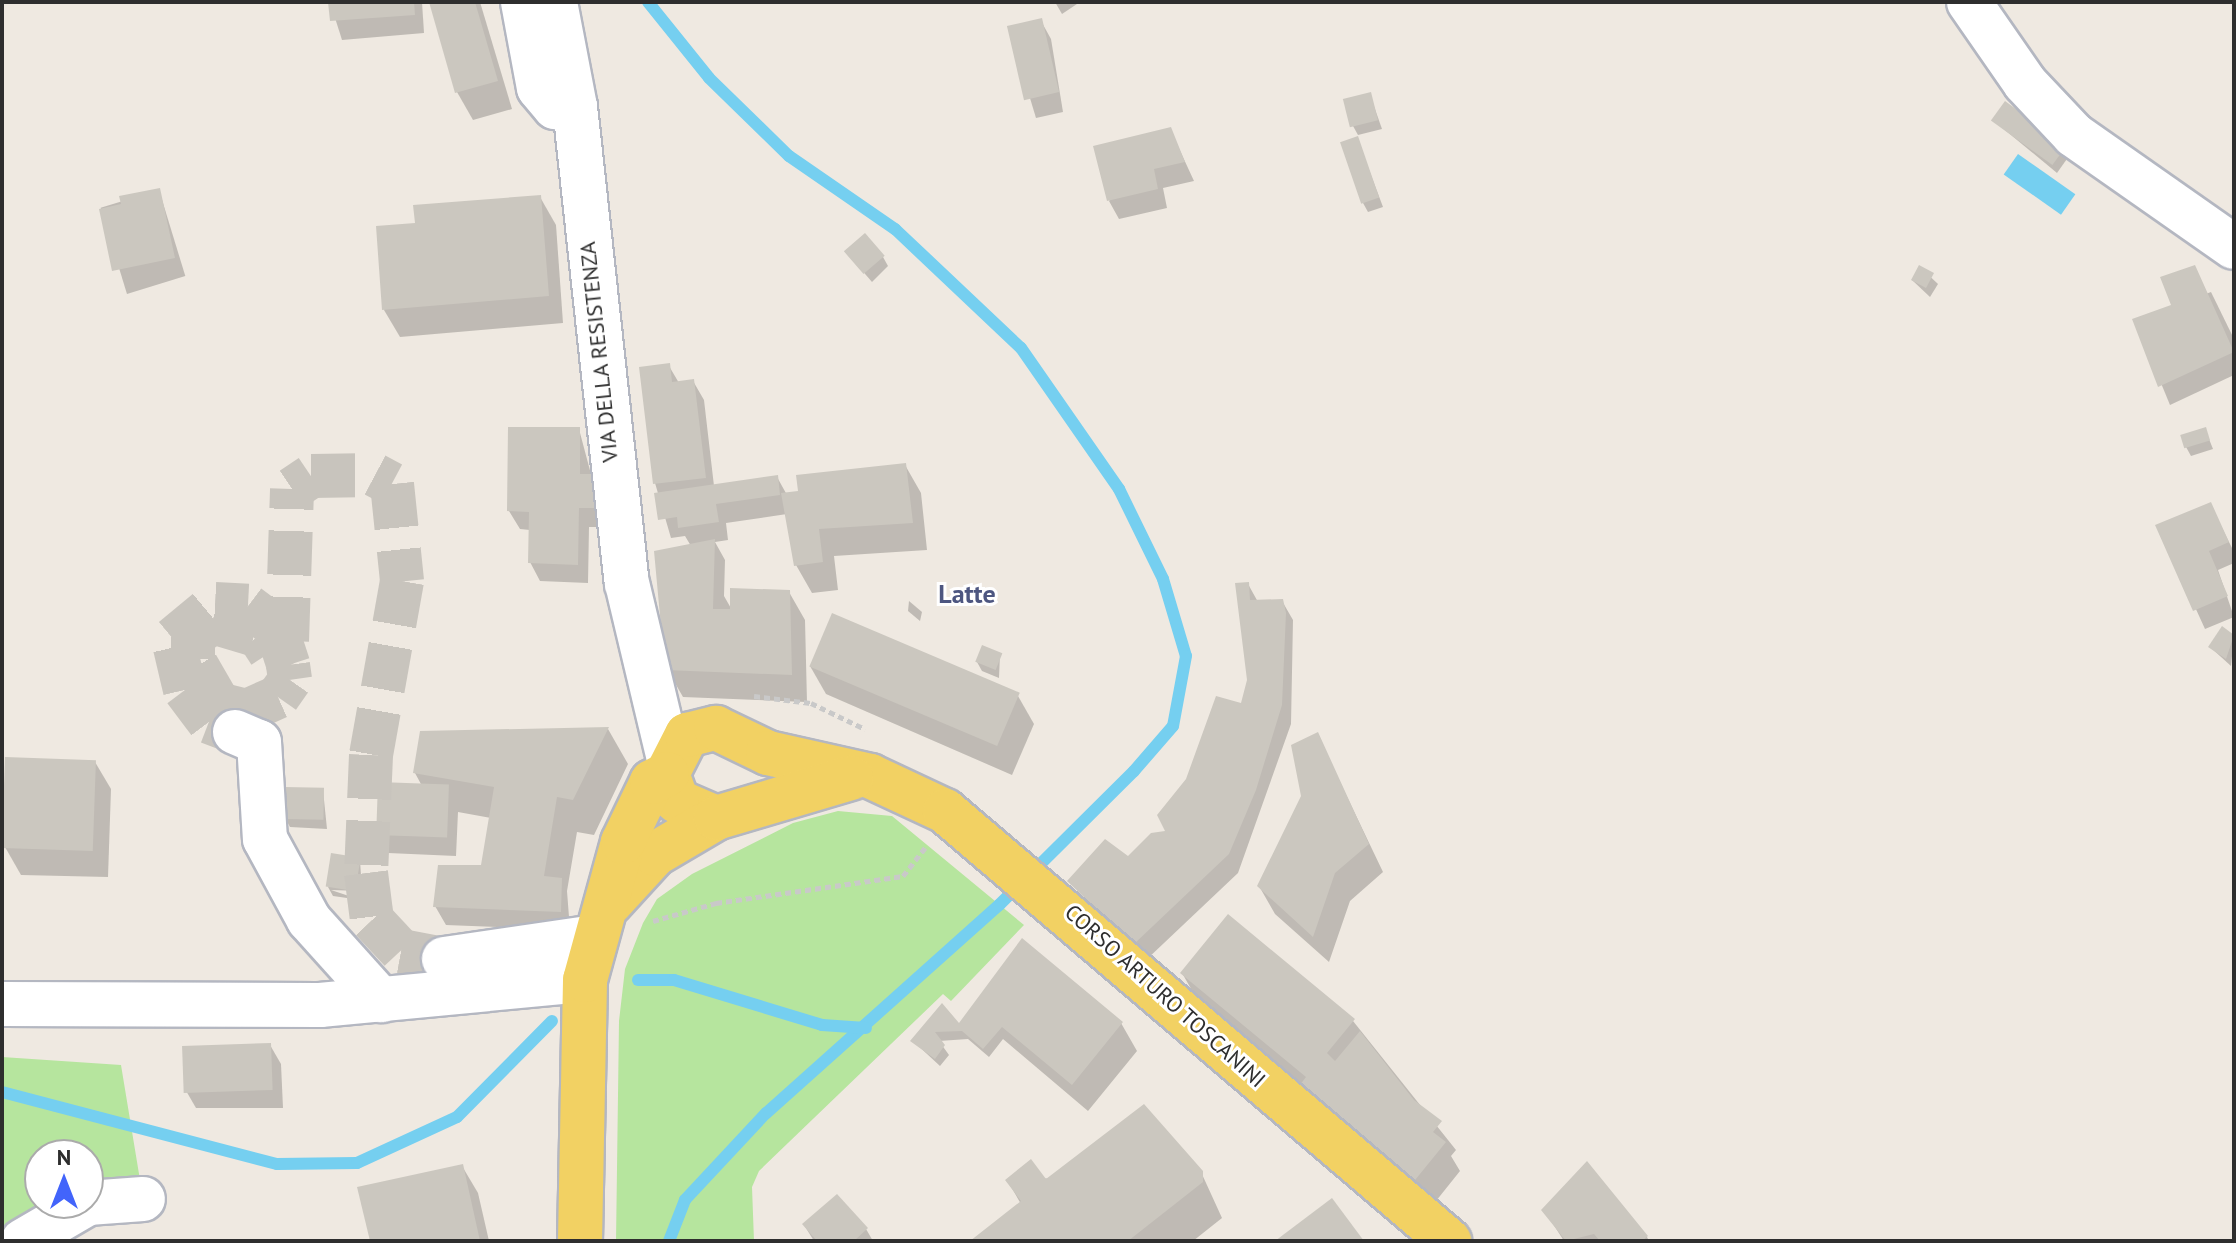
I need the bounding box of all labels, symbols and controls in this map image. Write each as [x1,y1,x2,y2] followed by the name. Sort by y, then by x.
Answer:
[574,240,624,464] street label: VIA DELLA RESISTENZA
[938,578,996,610] district label: Latte
[1059,899,1271,1093] street label: CORSO ARTURO TOSCANINI
[24,1139,104,1219] north arrow
[57,1143,71,1171] text: N

